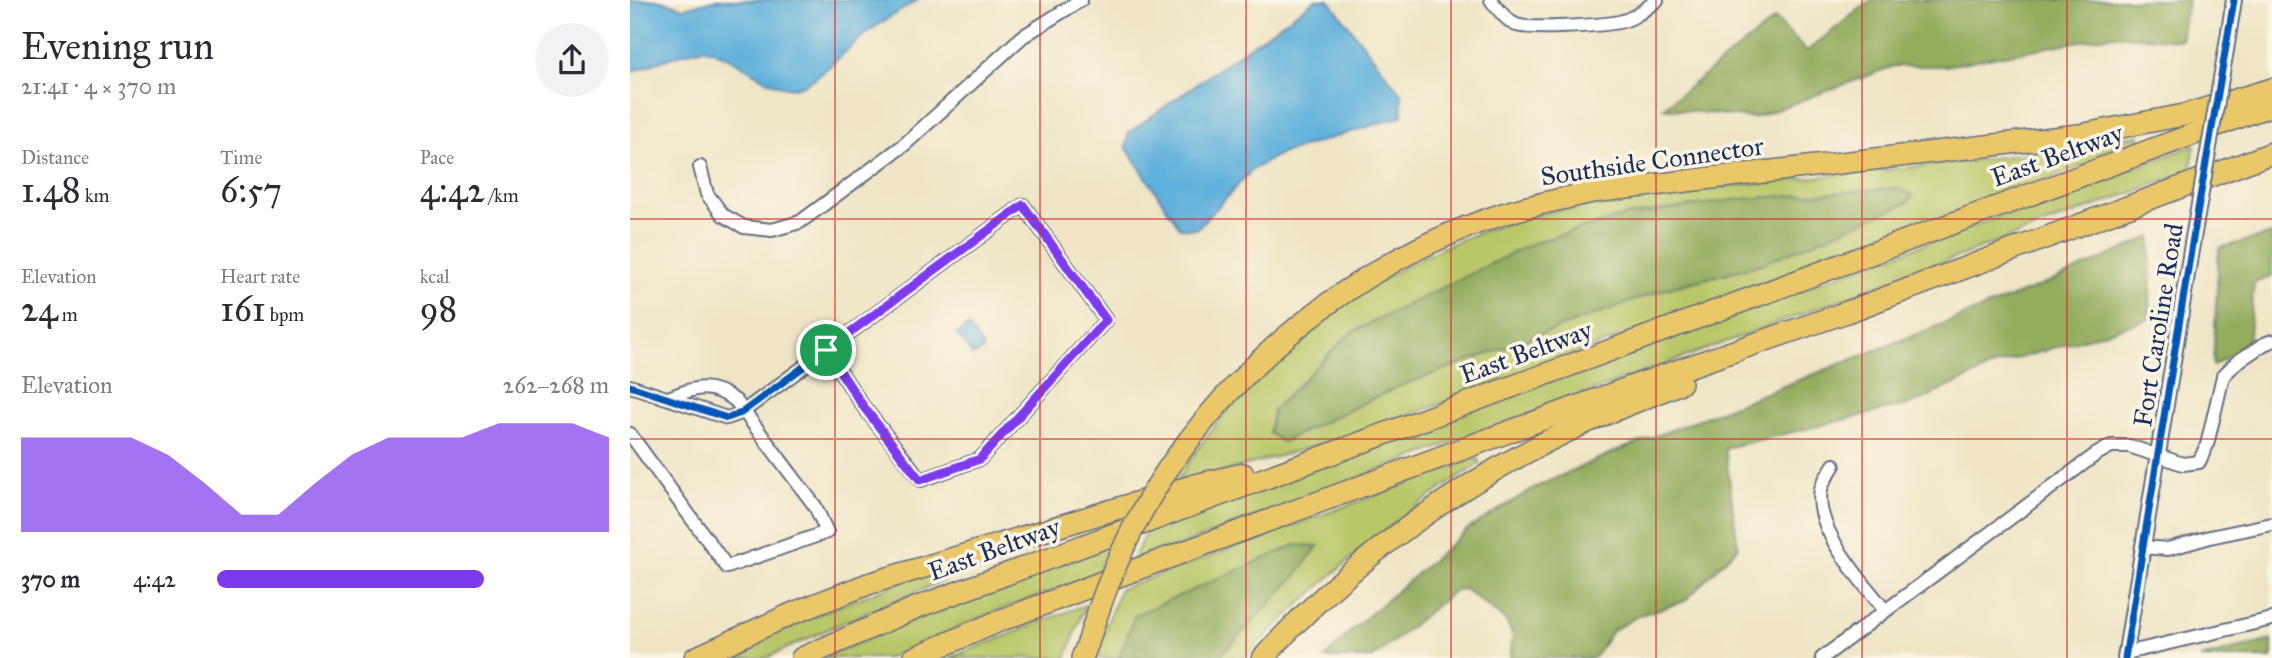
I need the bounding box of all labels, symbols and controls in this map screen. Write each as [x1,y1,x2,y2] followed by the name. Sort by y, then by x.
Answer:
[21,23,214,69] text: Evening run
[535,23,609,97] button: share
[21,72,176,100] text: 21:41 · 4 × 370 m
[1987,116,2128,194] street label: East Beltway
[1538,129,1766,192] street label: Southside Connector
[21,146,89,169] text: Distance
[220,146,262,169] text: Time
[420,146,454,169] text: Pace
[21,169,81,212] text: 1.48
[220,169,282,212] text: 6:57
[420,169,485,212] text: 4:42
[81,184,109,207] text: km
[485,184,519,207] text: /km
[2126,221,2190,429] street label: Fort Caroline Road
[21,265,96,288] text: Elevation
[220,265,300,288] text: Heart rate
[420,265,450,288] text: kcal
[21,288,58,331] text: 24
[220,288,266,331] text: 161
[420,288,457,331] text: 98
[58,303,78,326] text: m
[266,303,304,326] text: bpm
[1456,313,1597,391] street label: East Beltway
[796,320,856,380] pin
[807,331,845,369] icon: arrive
[21,371,112,399] text: Elevation
[503,371,609,399] text: 262–268 m
[924,510,1065,588] street label: East Beltway
[21,565,80,593] text: 370 m
[133,565,176,593] text: 4:42

